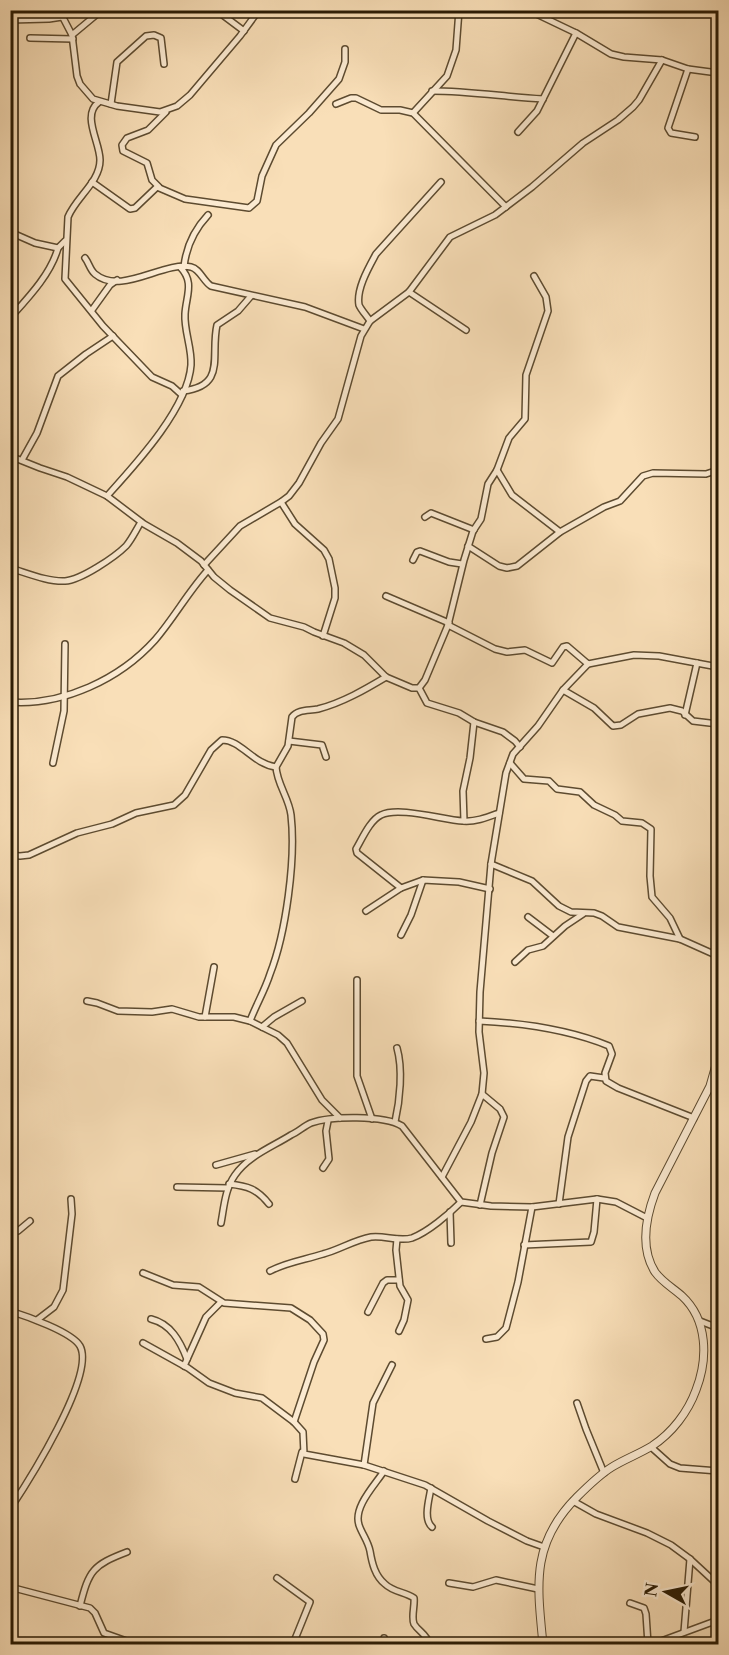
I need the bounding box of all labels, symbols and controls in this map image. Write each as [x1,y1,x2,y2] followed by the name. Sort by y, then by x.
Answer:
[636,1562,696,1622] north arrow
[640,1581,662,1598] text: N

